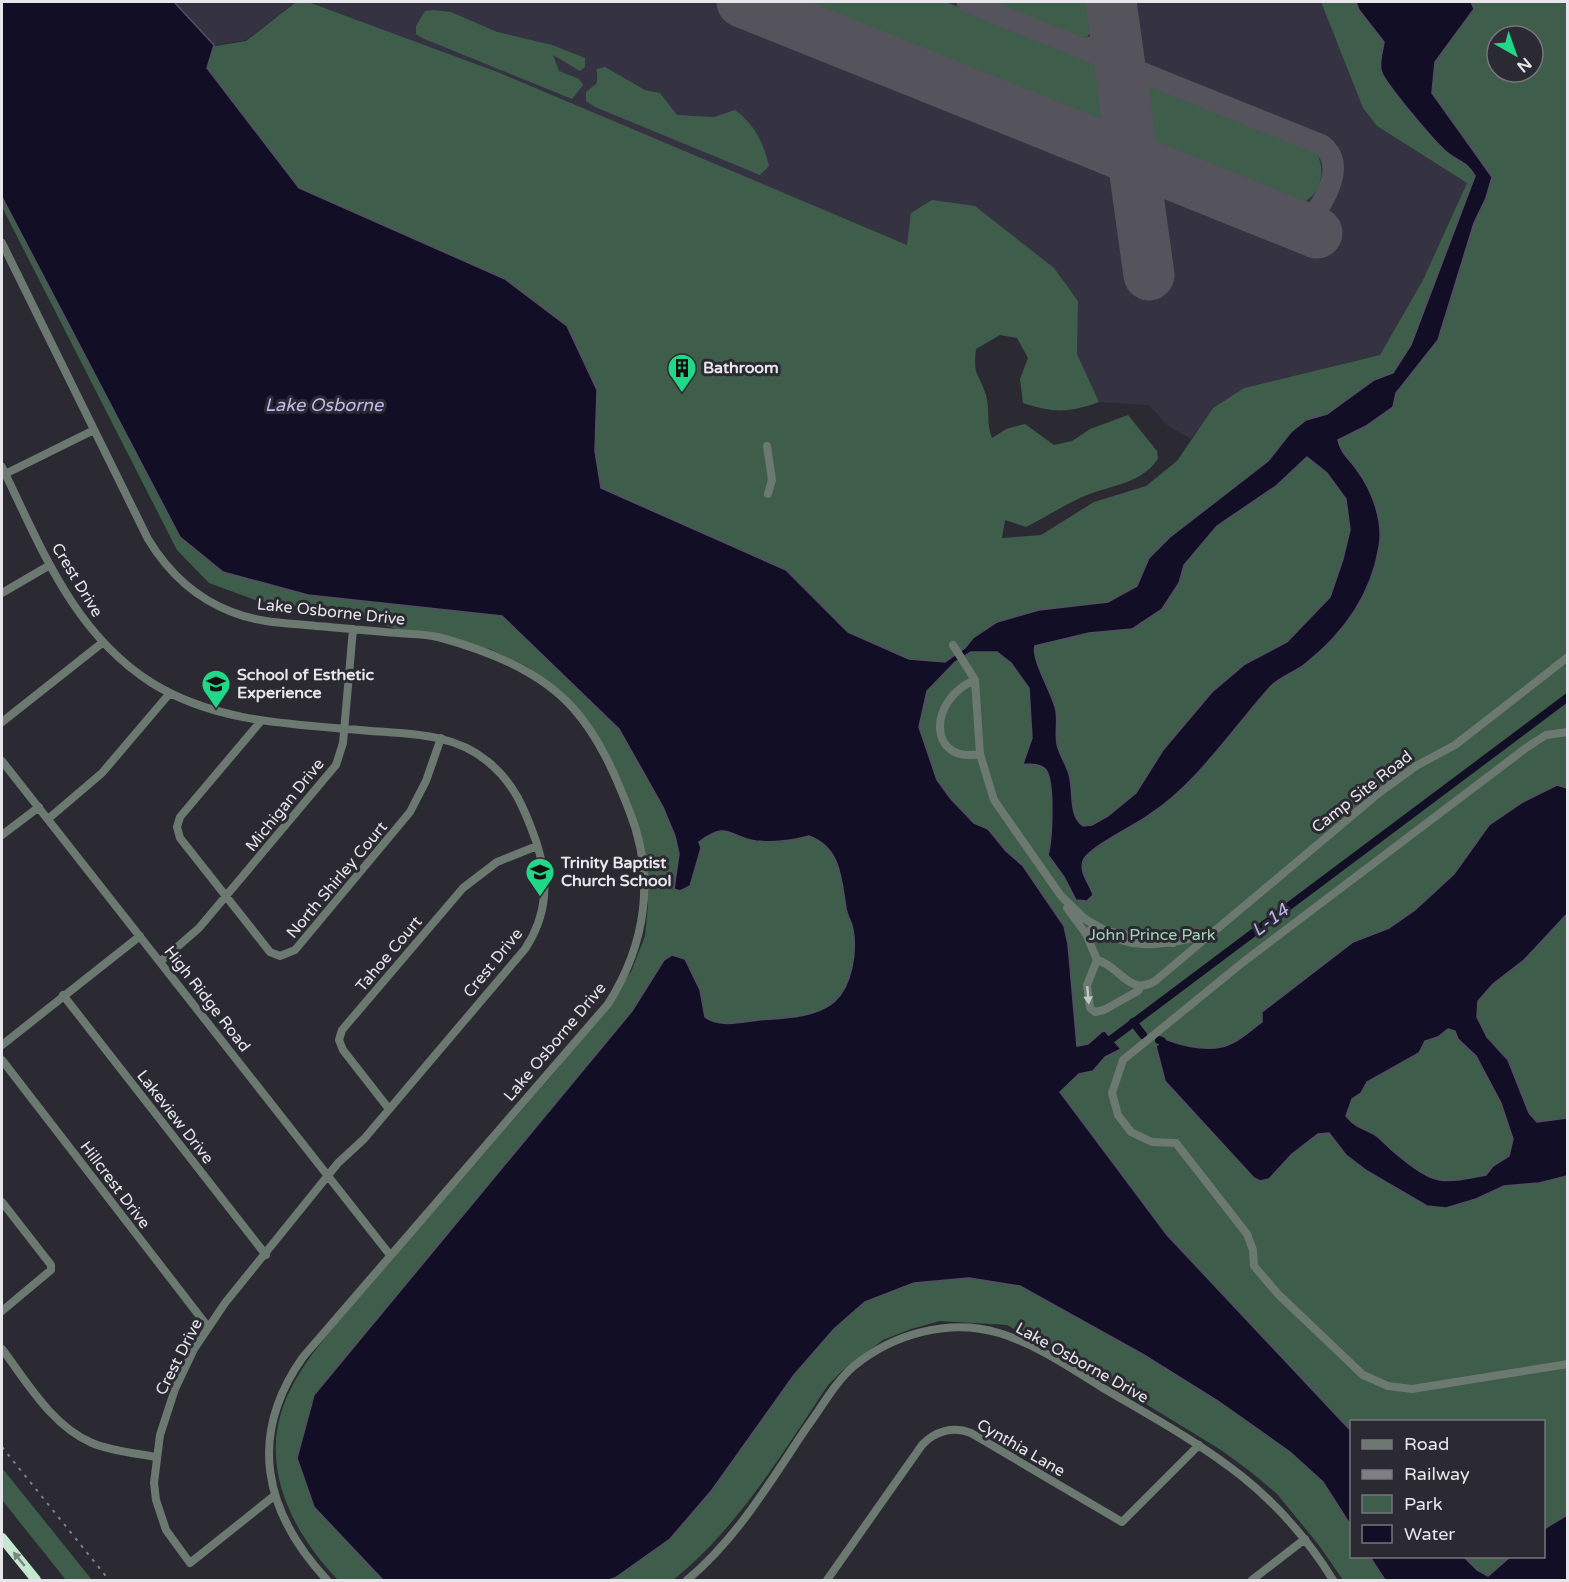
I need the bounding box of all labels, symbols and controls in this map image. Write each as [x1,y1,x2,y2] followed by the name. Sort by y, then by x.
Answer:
[1485,24,1545,84] north arrow
[1513,53,1535,77] text: N
[666,352,698,394] building icon: Bathroom
[703,358,779,378] place label: Bathroom
[265,394,384,416] water label: Lake Osborne
[47,539,107,621] street label: Crest Drive
[256,594,406,630] street label: Lake Osborne Drive
[237,665,374,703] place label: School of Esthetic Experience
[200,668,232,710] school or university icon: School of Esthetic Experience
[1308,747,1416,837] street label: Camp Site Road
[241,754,329,856] street label: Michigan Drive
[282,818,392,942] street label: North Shirley Court
[560,853,671,891] place label: Trinity Baptist Church School
[524,856,556,898] school or university icon: Trinity Baptist Church School
[1247,899,1293,941] water label: L-14
[352,912,426,996] street label: Tahoe Court
[459,924,527,1002] street label: Crest Drive
[1088,925,1216,945] park label: John Prince Park
[159,942,255,1056] street label: High Ridge Road
[499,979,611,1105] street label: Lake Osborne Drive
[1083,986,1092,1005] one-way arrow
[132,1066,218,1168] street label: Lakeview Drive
[76,1137,154,1233] street label: Hillcrest Drive
[151,1315,207,1399] street label: Crest Drive
[1012,1318,1152,1408] street label: Lake Osborne Drive
[973,1415,1069,1481] street label: Cynthia Lane
[1350,1420,1545,1558] legend
[1404,1433,1449,1455] text: Road
[1404,1463,1470,1485] text: Railway
[1404,1493,1443,1515] text: Park
[1404,1523,1455,1545] text: Water
[12,1551,25,1567] one-way arrow

